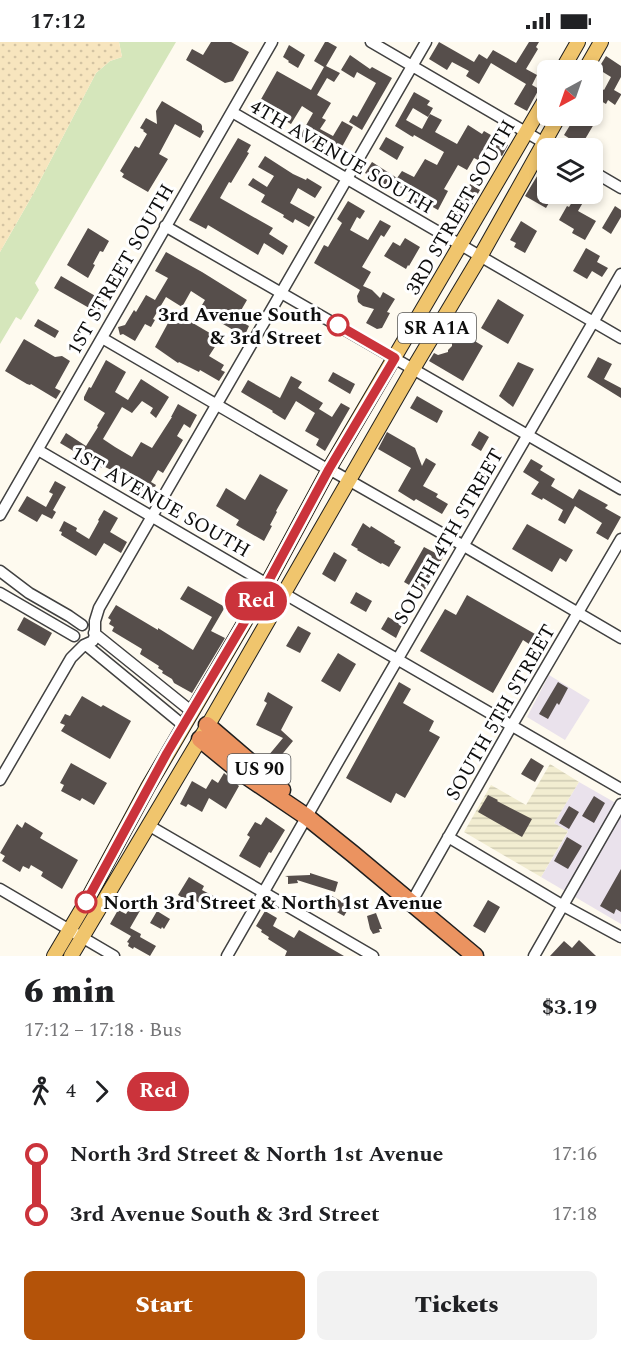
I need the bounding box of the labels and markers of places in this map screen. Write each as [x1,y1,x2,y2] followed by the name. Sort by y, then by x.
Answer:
[158,300,322,353] place label: 3rd Avenue South & 3rd Street
[327,314,349,336] marker: 3rd Avenue South & 3rd Street
[103,888,443,918] place label: North 3rd Street & North 1st Avenue
[75,891,97,913] marker: North 3rd Street & North 1st Avenue

